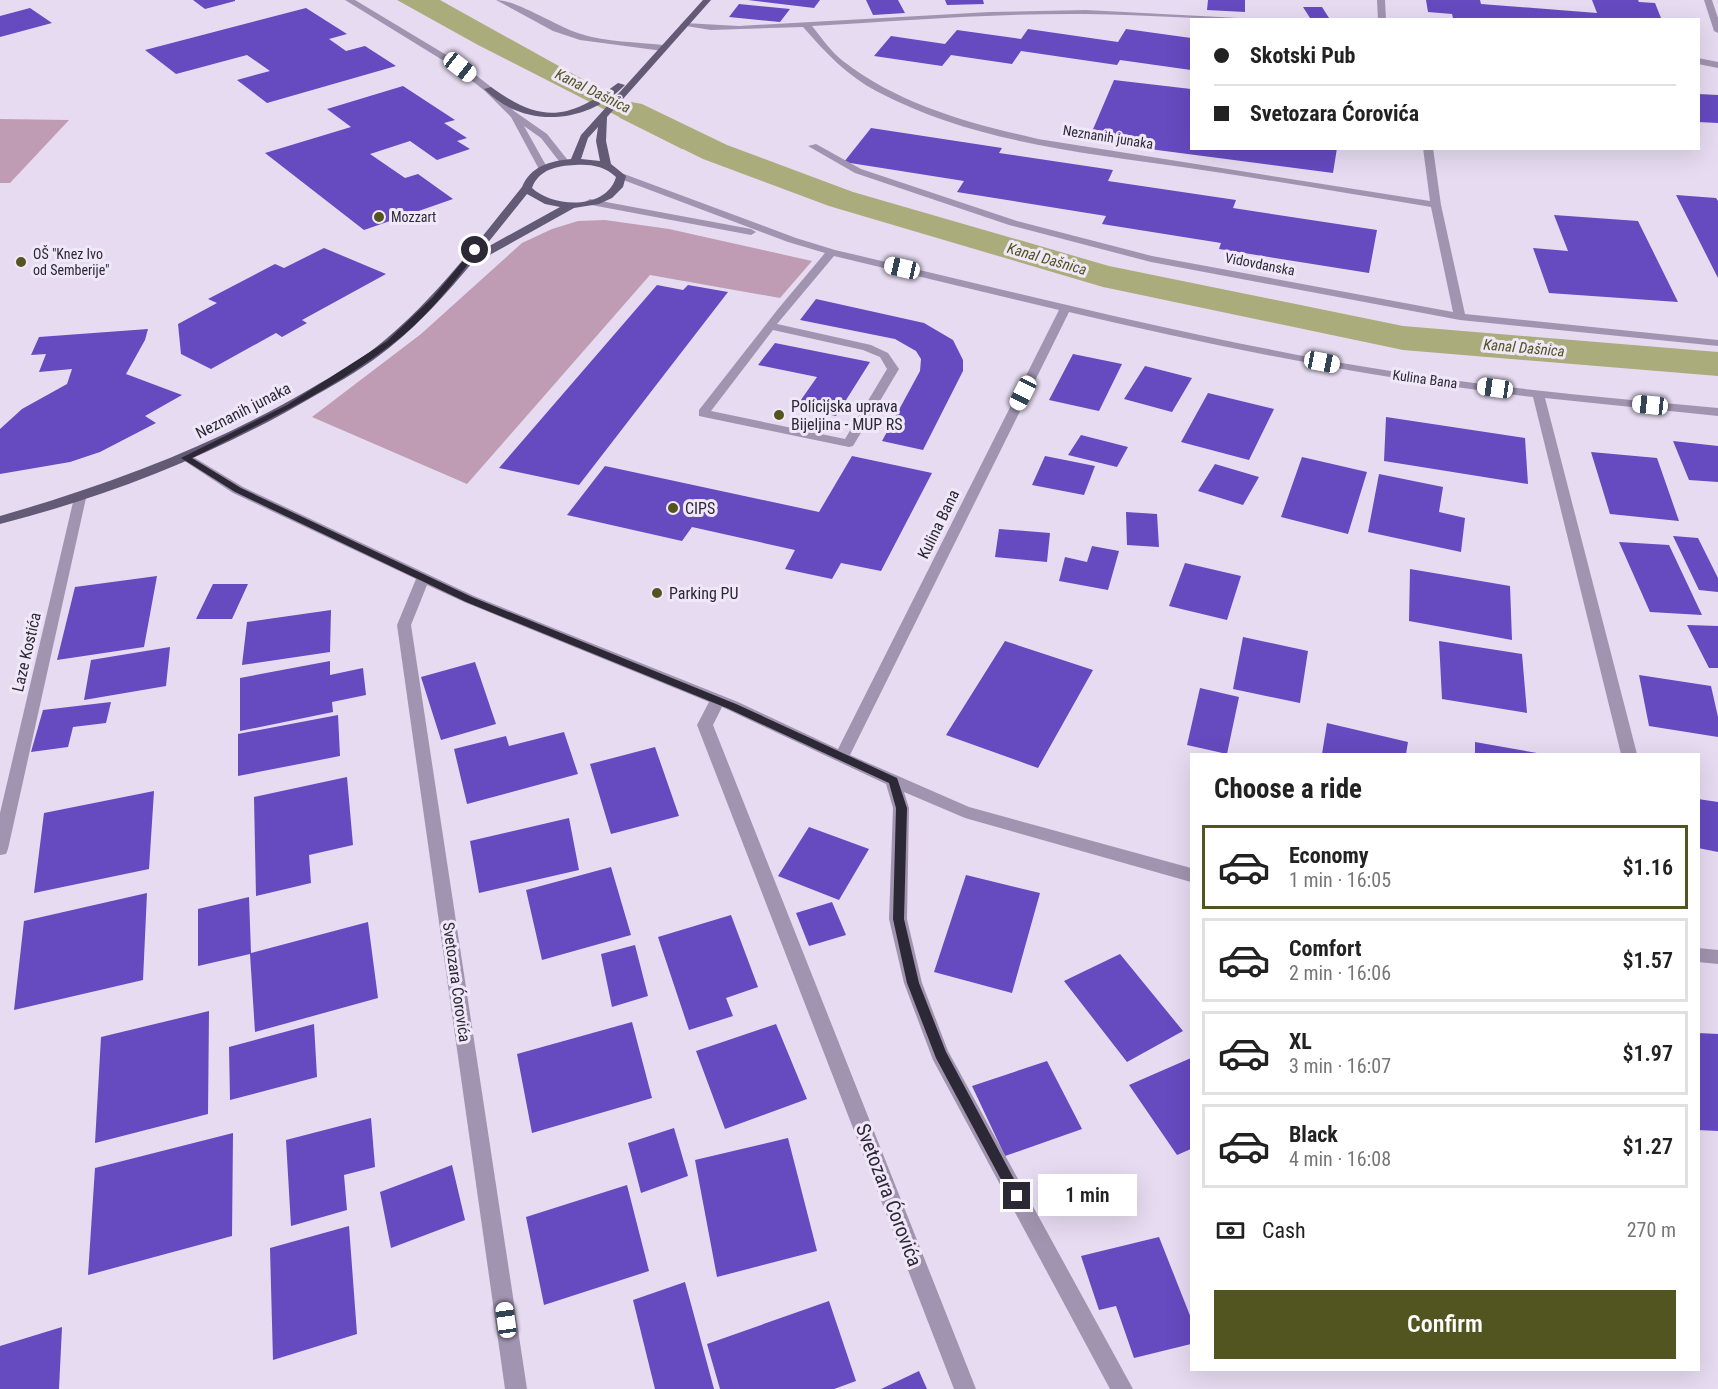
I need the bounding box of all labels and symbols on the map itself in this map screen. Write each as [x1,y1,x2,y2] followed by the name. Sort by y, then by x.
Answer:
[440,49,480,85] car
[552,65,634,117] water label: Kanal Dašnica
[1062,122,1154,152] street label: Neznanih junaka
[391,209,436,225] place label: Mozzart
[372,210,386,224] marker: Mozzart
[461,236,488,263] route start
[1005,239,1089,279] water label: Kanal Dašnica
[33,245,110,278] place label: OŠ "Knez Ivo od Semberije"
[1224,249,1296,279] street label: Vidovdanska
[14,255,28,269] marker: OŠ "Knez Ivo od Semberije"
[882,255,922,281] car
[1483,335,1565,361] water label: Kanal Dašnica
[1303,350,1341,374] car
[1392,367,1458,391] street label: Kulina Bana
[1007,373,1039,413] car
[1476,377,1514,399] car
[192,378,294,443] street label: Neznanih junaka
[1631,394,1669,416] car
[791,397,903,434] place label: Policijska uprava Bijeljina - MUP RS
[772,408,786,422] marker: Policijska uprava Bijeljina - MUP RS
[914,487,963,562] street label: Kulina Bana
[685,499,715,518] place label: CIPS
[666,501,680,515] marker: CIPS
[669,584,738,603] place label: Parking PU
[650,586,664,600] marker: Parking PU
[8,611,45,694] street label: Laze Kostića
[439,921,475,1043] street label: Svetozara Ćorovića
[851,1120,927,1270] street label: Svetozara Ćorovića
[1038,1175,1137,1217] callout: 1 min
[1003,1182,1030,1209] route end
[495,1301,517,1339] car

